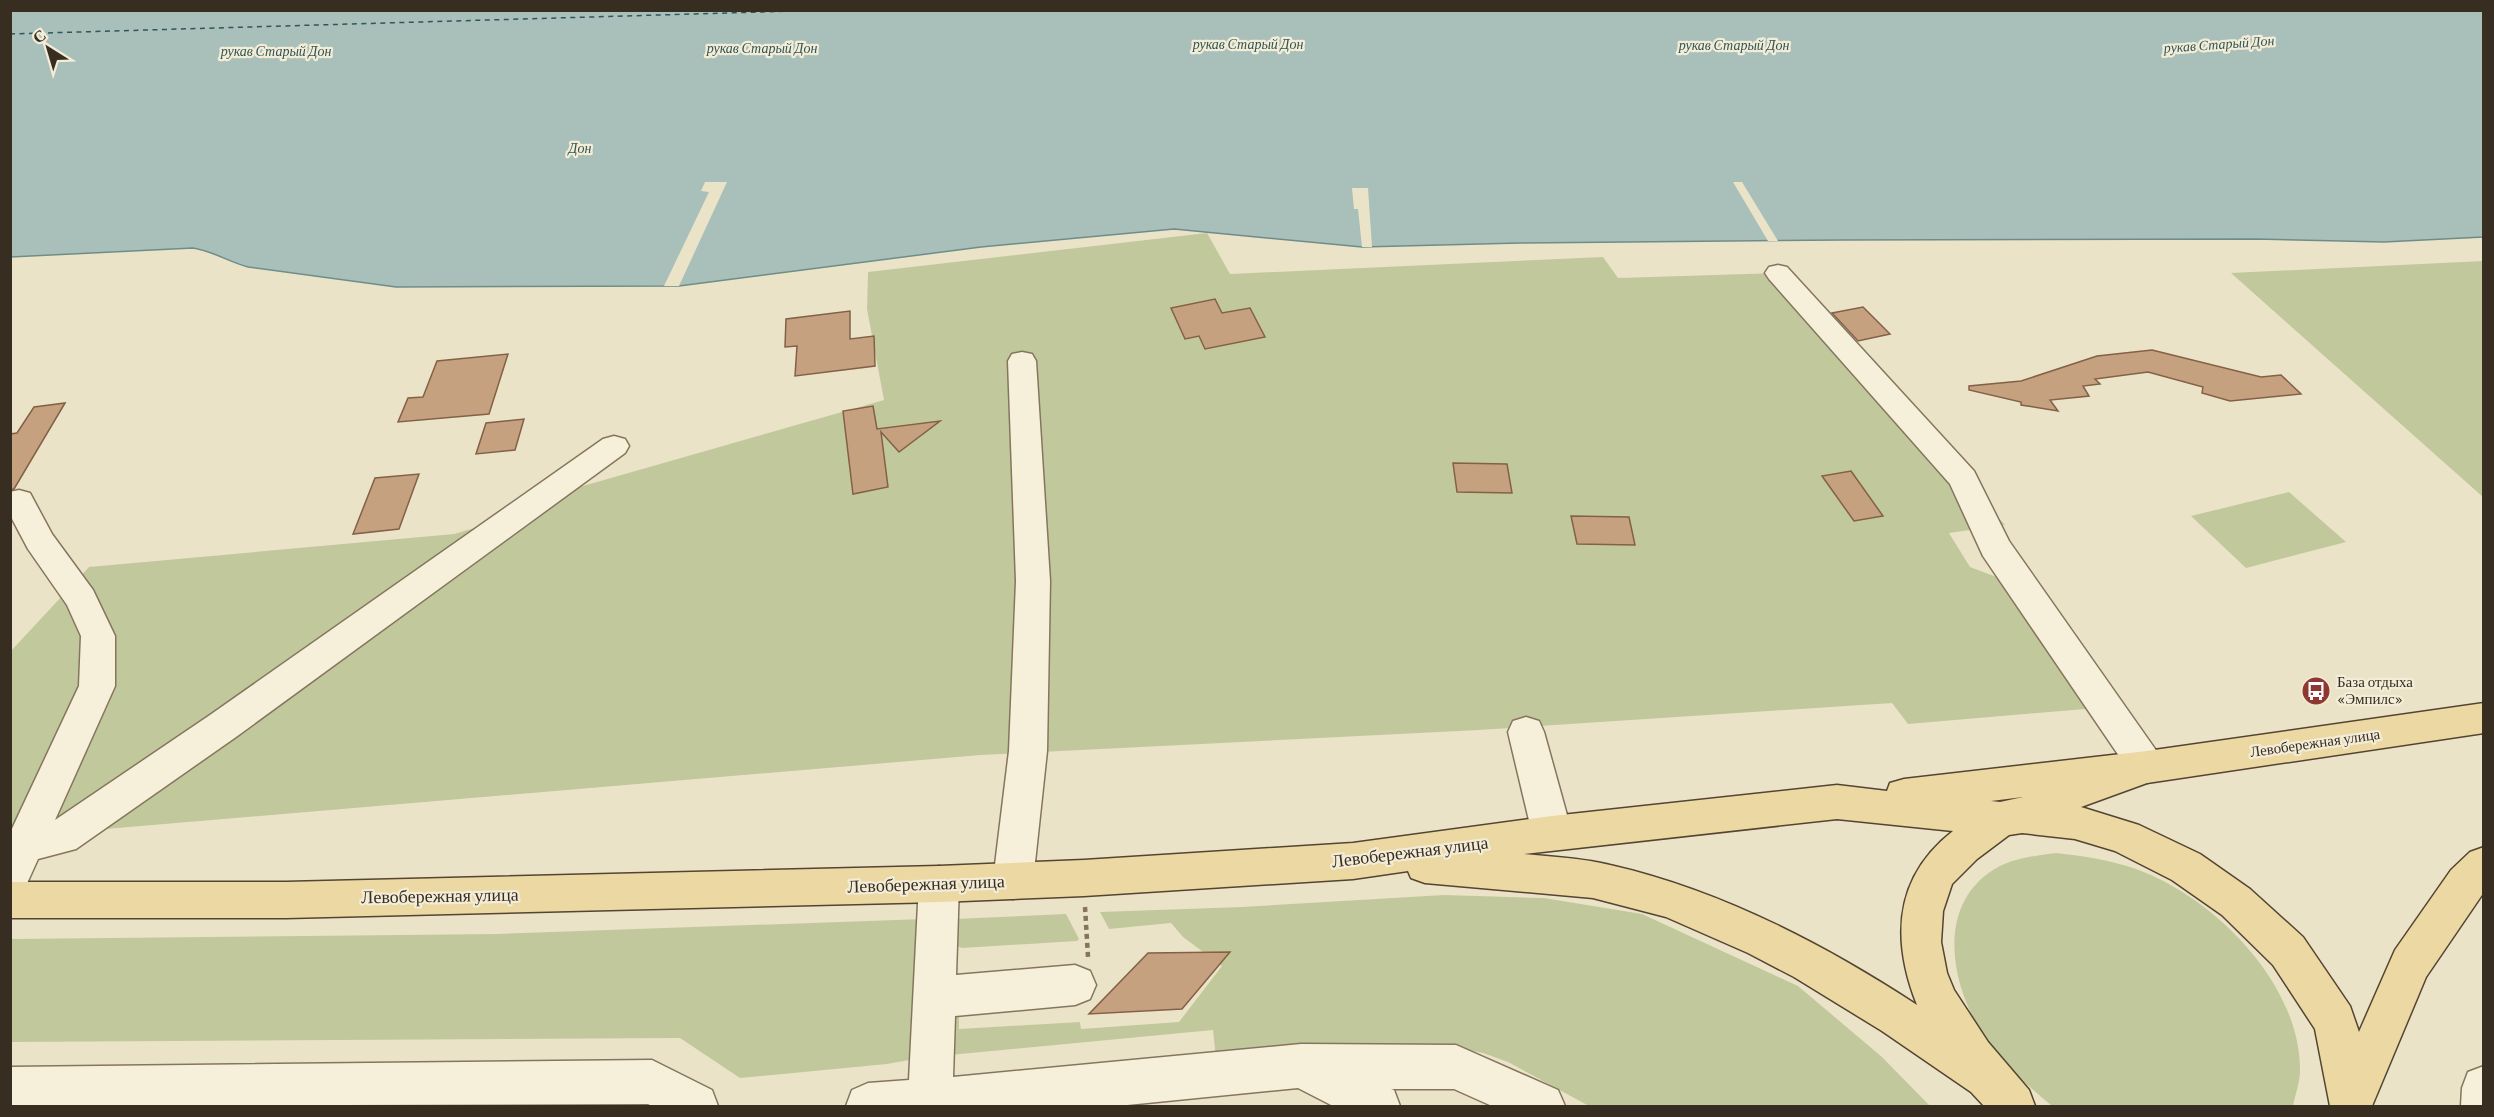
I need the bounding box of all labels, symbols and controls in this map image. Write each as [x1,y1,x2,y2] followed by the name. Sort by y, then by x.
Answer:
[18,18,78,78] north arrow
[30,26,49,47] text: С
[2162,32,2275,56] water label: рукав Старый Дон
[1192,36,1303,52] water label: рукав Старый Дон
[1678,37,1789,53] water label: рукав Старый Дон
[706,40,817,56] water label: рукав Старый Дон
[220,43,331,59] water label: рукав Старый Дон
[567,140,591,156] water label: Дон
[2337,674,2413,707] place label: База отдыха «Эмпилс»
[2300,675,2332,707] bus stop icon: База отдыха «Эмпилс»
[2249,726,2381,760] street label: Левобережная улица
[1331,832,1489,872] street label: Левобережная улица
[847,871,1005,897] street label: Левобережная улица
[361,885,519,907] street label: Левобережная улица

